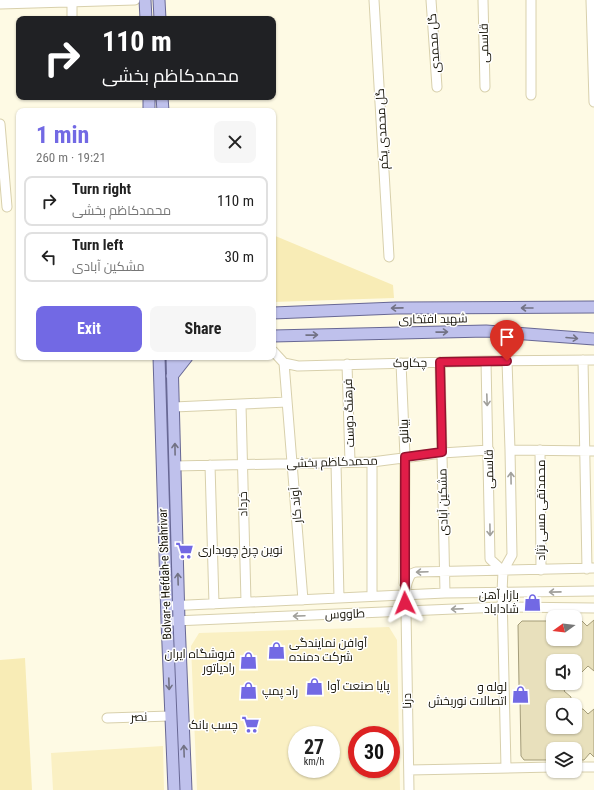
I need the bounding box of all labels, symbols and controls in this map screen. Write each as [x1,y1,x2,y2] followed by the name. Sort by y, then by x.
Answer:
[425,13,443,73] street label: گل محمدی
[477,23,491,63] street label: قاسمی
[102,25,172,58] text: 110 m
[36,32,88,84] icon: right
[102,65,239,86] text: محمدکاظم بخشی
[373,88,392,170] street label: گل محمدی یکم
[36,121,89,149] text: 1 min
[214,121,256,163] button: close
[36,150,106,165] text: 260 m · 19:21
[72,180,131,198] text: Turn right
[38,190,60,212] icon: right
[217,192,254,210] text: 110 m
[72,203,171,218] text: محمدکاظم بخشی
[72,236,123,254] text: Turn left
[38,246,60,268] icon: left
[224,248,254,266] text: 30 m
[72,259,145,274] text: مشکین آبادی
[391,304,404,312] one-way arrow
[521,304,534,311] one-way arrow
[36,306,142,352] button: Exit
[150,306,256,352] button: Share
[398,311,468,327] street label: شهید افتخاری
[490,320,524,361] pin
[496,326,518,348] icon: arrive
[435,328,448,336] one-way arrow
[305,331,318,339] one-way arrow
[565,334,578,341] one-way arrow
[393,356,427,372] street label: چکاوک
[341,378,357,448] street label: فرهنگ دوست
[483,393,491,406] one-way arrow
[397,419,411,443] street label: بیانلو
[171,443,178,456] one-way arrow
[482,449,496,489] street label: قاسمی
[286,453,378,472] street label: محمدکاظم بخشی
[534,460,548,560] street label: محمدتقی مسی نژاد
[435,468,451,536] street label: مشکین آبادی
[507,472,515,485] one-way arrow
[287,486,305,525] street label: آوند کار
[236,491,250,517] street label: خرداد
[156,508,174,640] street label: Bolvar-e Hefdah-e Shahrivar
[486,523,494,536] one-way arrow
[175,540,195,560] supermarket icon: نوین چرخ چوبداری
[198,543,283,559] place label: نوین چرخ چوبداری
[416,568,429,576] one-way arrow
[175,573,182,586] one-way arrow
[384,582,426,624] position arrow
[479,588,519,616] place label: بازار آهن شاداباد
[549,588,562,596] one-way arrow
[522,592,542,612] shop icon: بازار آهن شاداباد
[325,606,365,622] street label: طاووس
[451,606,464,613] one-way arrow
[546,610,582,646] north arrow
[546,610,582,778] map controls
[293,612,306,620] one-way arrow
[289,636,368,664] place label: آوافن نمایندگی شرکت دمنده
[266,640,286,660] shop icon: آوافن نمایندگی شرکت دمنده
[165,647,235,675] place label: فروشگاه ایران رادیاتور
[238,651,258,671] shop icon: فروشگاه ایران رادیاتور
[546,654,582,690] button: sound
[304,676,324,696] shop icon: پایا صنعت آوا
[166,677,173,690] one-way arrow
[327,679,391,695] place label: پایا صنعت آوا
[428,680,507,708] place label: لوله و اتصالات نوربخش
[239,681,259,701] shop icon: راد پمپ
[262,684,298,700] place label: راد پمپ
[510,684,530,704] shop icon: لوله و اتصالات نوربخش
[400,693,414,709] street label: درنا
[546,698,582,734] button: search
[129,710,148,724] street label: نصر
[241,715,261,735] supermarket icon: چسب بانک
[189,718,238,734] place label: چسب بانک
[348,726,400,778] speed limit sign: 30
[304,735,324,759] text: 27
[546,742,582,778] button: layers
[181,745,188,758] one-way arrow
[304,756,324,767] text: km/h

